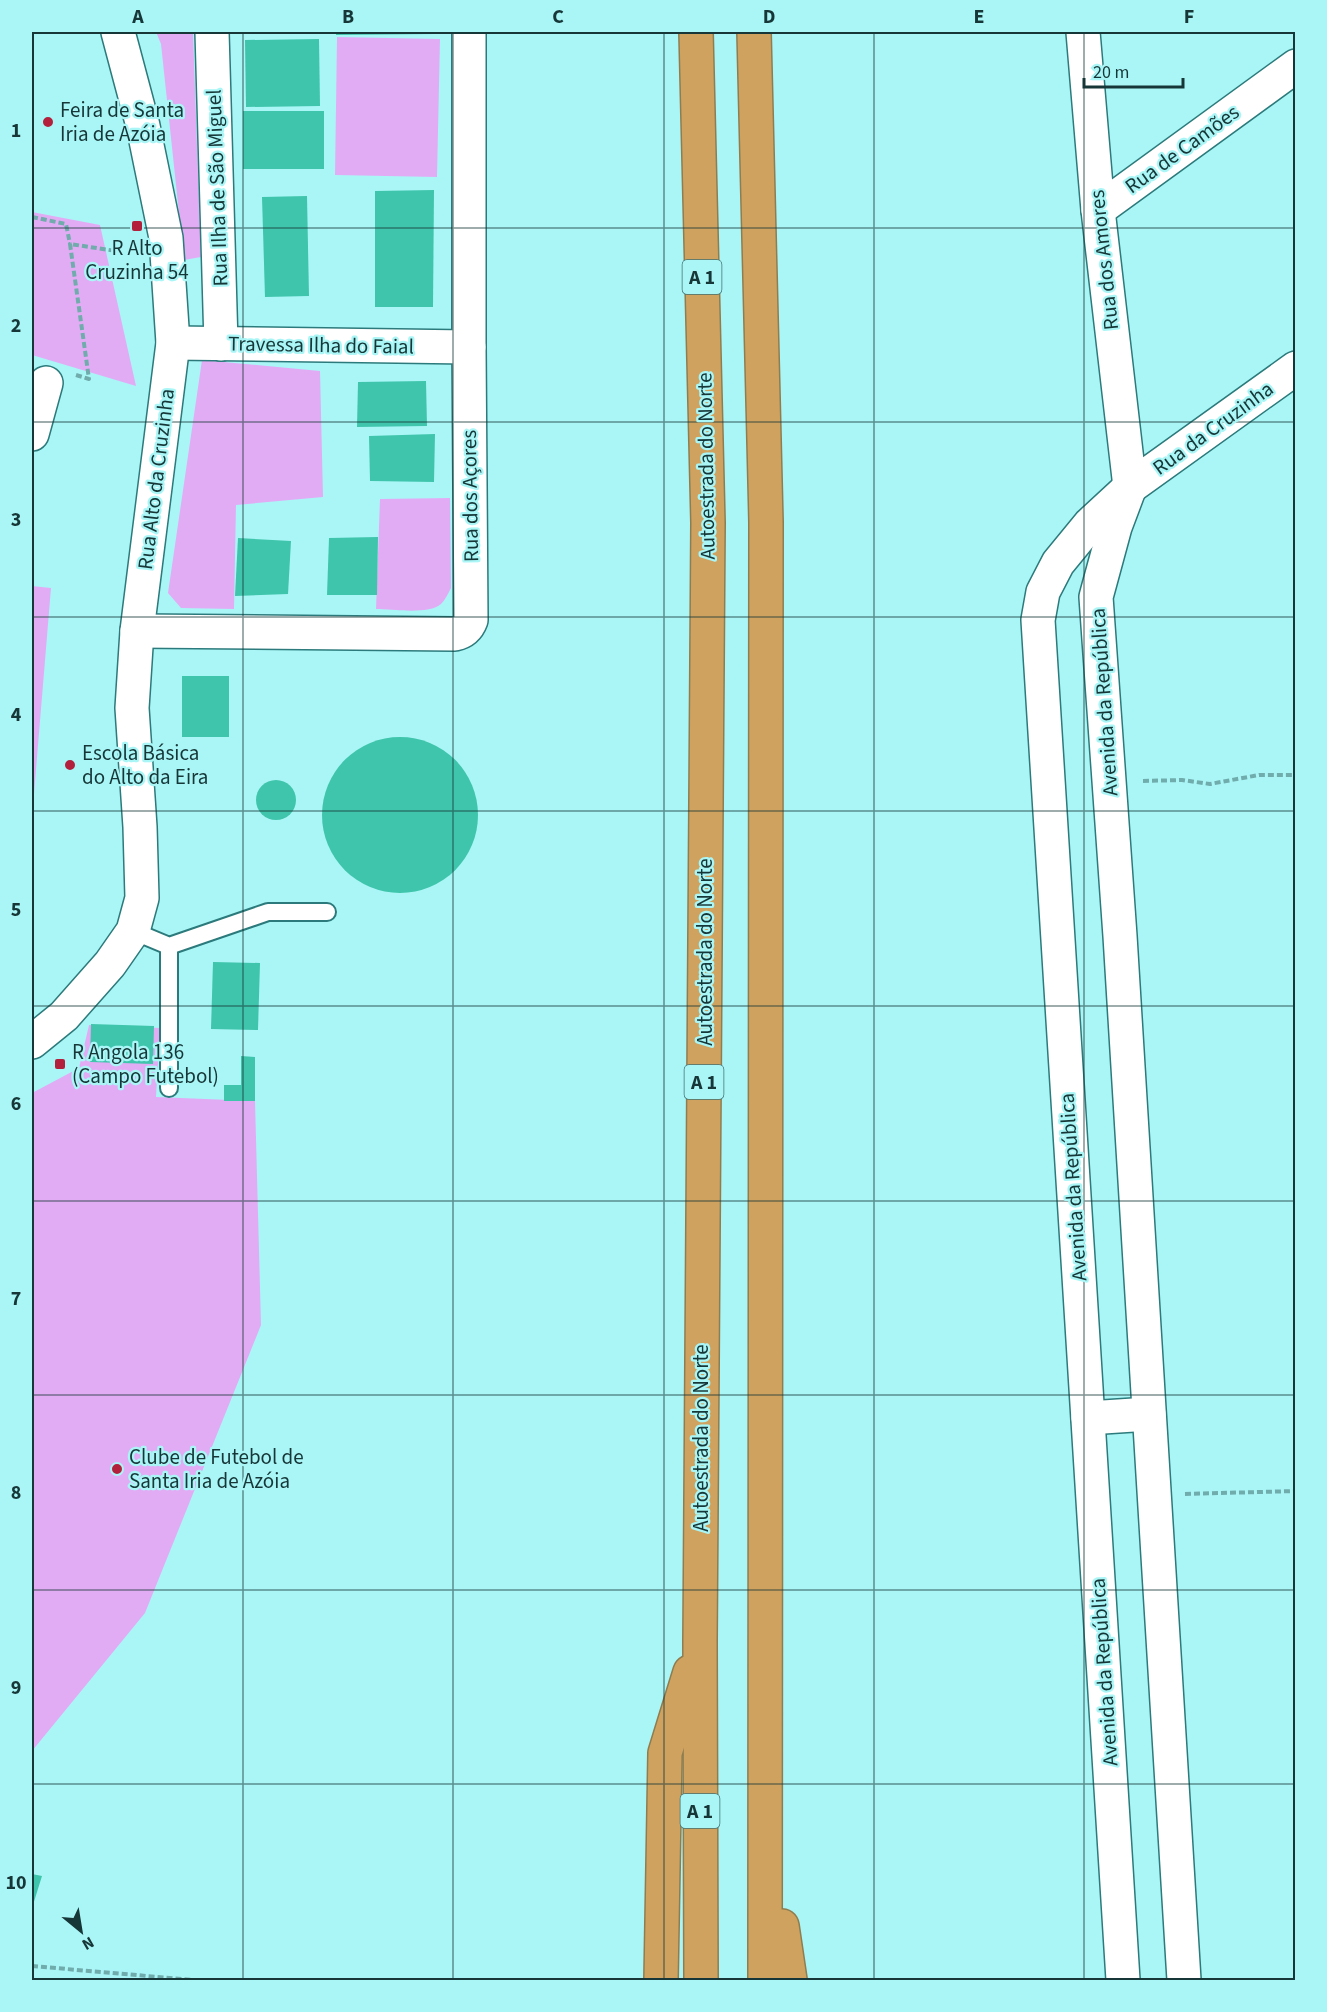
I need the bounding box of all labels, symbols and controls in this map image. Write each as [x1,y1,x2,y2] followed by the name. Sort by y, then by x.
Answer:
[131,3,144,31] text: A
[342,3,354,31] text: B
[552,3,564,31] text: C
[763,3,775,31] text: D
[974,3,984,31] text: E
[1184,3,1194,31] text: F
[1084,51,1183,89] scale bar
[1093,60,1129,85] text: 20 m
[199,89,235,287] street label: Rua Ilha de São Miguel
[60,95,184,149] place label: Feira de Santa Iria de Azóia
[1119,97,1246,201] street label: Rua de Camões
[41,115,55,129] marker: Feira de Santa Iria de Azóia
[11,117,21,145] text: 1
[1082,188,1126,332] street label: Rua dos Amores
[130,219,144,233] marker: R Alto Cruzinha 54
[85,233,189,287] place label: R Alto Cruzinha 54
[682,260,722,294] road number: A 1
[11,312,21,340] text: 2
[228,328,414,362] street label: Travessa Ilha do Faial
[689,372,723,560] street label: Autoestrada do Norte
[1146,374,1280,482] street label: Rua da Cruzinha
[130,387,182,571] street label: Rua Alto da Cruzinha
[454,429,486,562] street label: Rua dos Açores
[11,506,21,534] text: 3
[1082,607,1126,797] street label: Avenida da República
[11,701,22,729] text: 4
[82,738,208,792] place label: Escola Básica do Alto da Eira
[63,758,77,772] marker: Escola Básica do Alto da Eira
[690,858,720,1046] street label: Autoestrada do Norte
[11,896,21,924] text: 5
[72,1037,219,1091] place label: R Angola 136 (Campo Futebol)
[53,1057,67,1071] marker: R Angola 136 (Campo Futebol)
[684,1065,724,1099] road number: A 1
[11,1090,21,1118] text: 6
[1051,1092,1095,1282] street label: Avenida da República
[11,1285,21,1313] text: 7
[686,1344,716,1532] street label: Autoestrada do Norte
[129,1442,304,1496] place label: Clube de Futebol de Santa Iria de Azóia
[110,1462,124,1476] marker: Clube de Futebol de Santa Iria de Azóia
[11,1479,21,1507] text: 8
[1082,1577,1126,1767] street label: Avenida da República
[11,1674,21,1702] text: 9
[680,1794,720,1828] road number: A 1
[5,1869,27,1897] text: 10
[51,1901,111,1961] north arrow
[78,1931,98,1955] text: N

